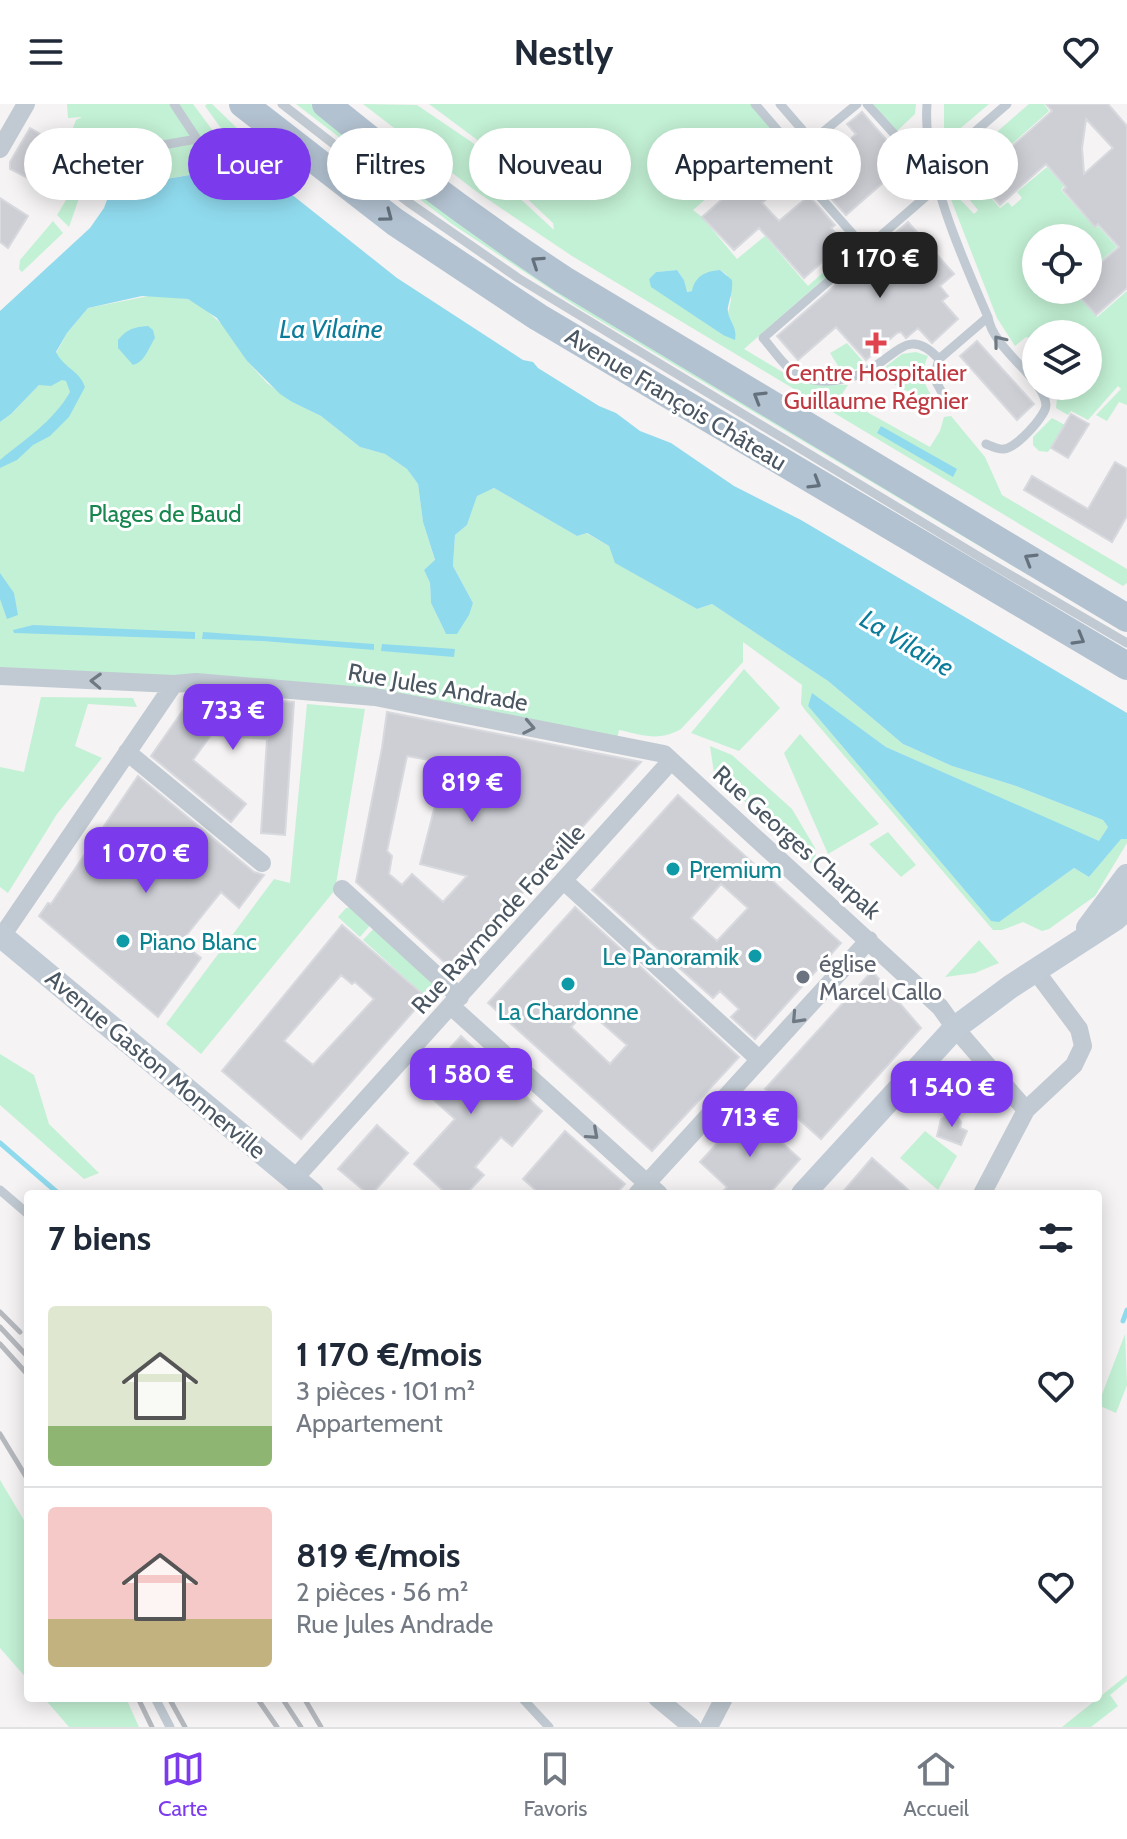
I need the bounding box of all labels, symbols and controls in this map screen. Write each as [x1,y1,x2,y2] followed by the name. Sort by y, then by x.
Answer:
[24,30,68,74] icon: menu
[514,30,613,74] text: Nestly
[1059,30,1103,74] icon: heart
[24,128,172,200] chip: Acheter
[188,128,311,200] chip: Louer
[327,128,453,200] chip: Filtres
[469,128,631,200] chip: Nouveau
[647,128,861,200] chip: Appartement
[877,128,1018,200] chip: Maison
[378,207,393,221] one-way arrow
[1022,224,1102,400] map controls
[1022,224,1102,304] button: locate
[806,232,954,300] pin: 1 170 €
[841,242,919,274] text: 1 170 €
[531,256,545,271] one-way arrow
[279,313,383,345] water label: La Vilaine
[1022,320,1102,400] button: layers
[560,321,792,477] street label: Avenue François Château
[865,332,887,354] marker: Centre Hospitalier Guillaume Régnier
[994,336,1009,350] one-way arrow
[784,358,969,415] place label: Centre Hospitalier Guillaume Régnier
[753,391,768,407] one-way arrow
[807,473,821,489] one-way arrow
[88,499,242,528] park label: Plages de Baud
[1024,554,1039,569] one-way arrow
[854,603,960,683] water label: La Vilaine
[1070,629,1085,645] one-way arrow
[346,657,530,717] street label: Rue Jules Andrade
[89,672,102,689] one-way arrow
[177,684,289,752] pin: 733 €
[201,694,265,726] text: 733 €
[521,718,535,735] one-way arrow
[416,756,528,824] pin: 819 €
[707,759,887,925] street label: Rue Georges Charpak
[441,766,503,798] text: 819 €
[405,818,591,1020] street label: Rue Raymonde Foreville
[72,827,220,895] pin: 1 070 €
[102,837,190,869] text: 1 070 €
[689,855,782,884] place label: Premium
[664,860,682,878] marker: Premium
[139,927,257,956] place label: Piano Blanc
[114,932,132,950] marker: Piano Blanc
[602,942,739,971] place label: Le Panoramik
[746,947,764,965] marker: Le Panoramik
[819,949,942,1006] place label: église Marcel Callo
[40,963,272,1165] street label: Avenue Gaston Monnerville
[794,968,812,986] marker: église Marcel Callo
[559,975,577,993] marker: La Chardonne
[497,997,639,1026] place label: La Chardonne
[792,1009,807,1023] one-way arrow
[397,1048,545,1116] pin: 1 580 €
[428,1058,514,1090] text: 1 580 €
[878,1061,1026,1129] pin: 1 540 €
[909,1071,995,1103] text: 1 540 €
[694,1091,806,1159] pin: 713 €
[720,1101,780,1133] text: 713 €
[583,1124,598,1139] one-way arrow
[1034,1216,1078,1260] icon: filters
[48,1217,151,1259] text: 7 biens
[296,1333,482,1375] text: 1 170 €/mois
[112,1338,208,1434] icon: home
[1034,1364,1078,1408] icon: heart
[296,1375,475,1407] text: 3 pièces · 101 m²
[296,1407,443,1439] text: Appartement
[296,1534,460,1576] text: 819 €/mois
[112,1539,208,1635] icon: home
[1034,1565,1078,1609] icon: heart
[296,1576,468,1608] text: 2 pièces · 56 m²
[296,1608,493,1640] text: Rue Jules Andrade
[158,1747,208,1822] tab: Carte
[523,1747,587,1822] tab: Favoris
[903,1747,969,1822] tab: Accueil

